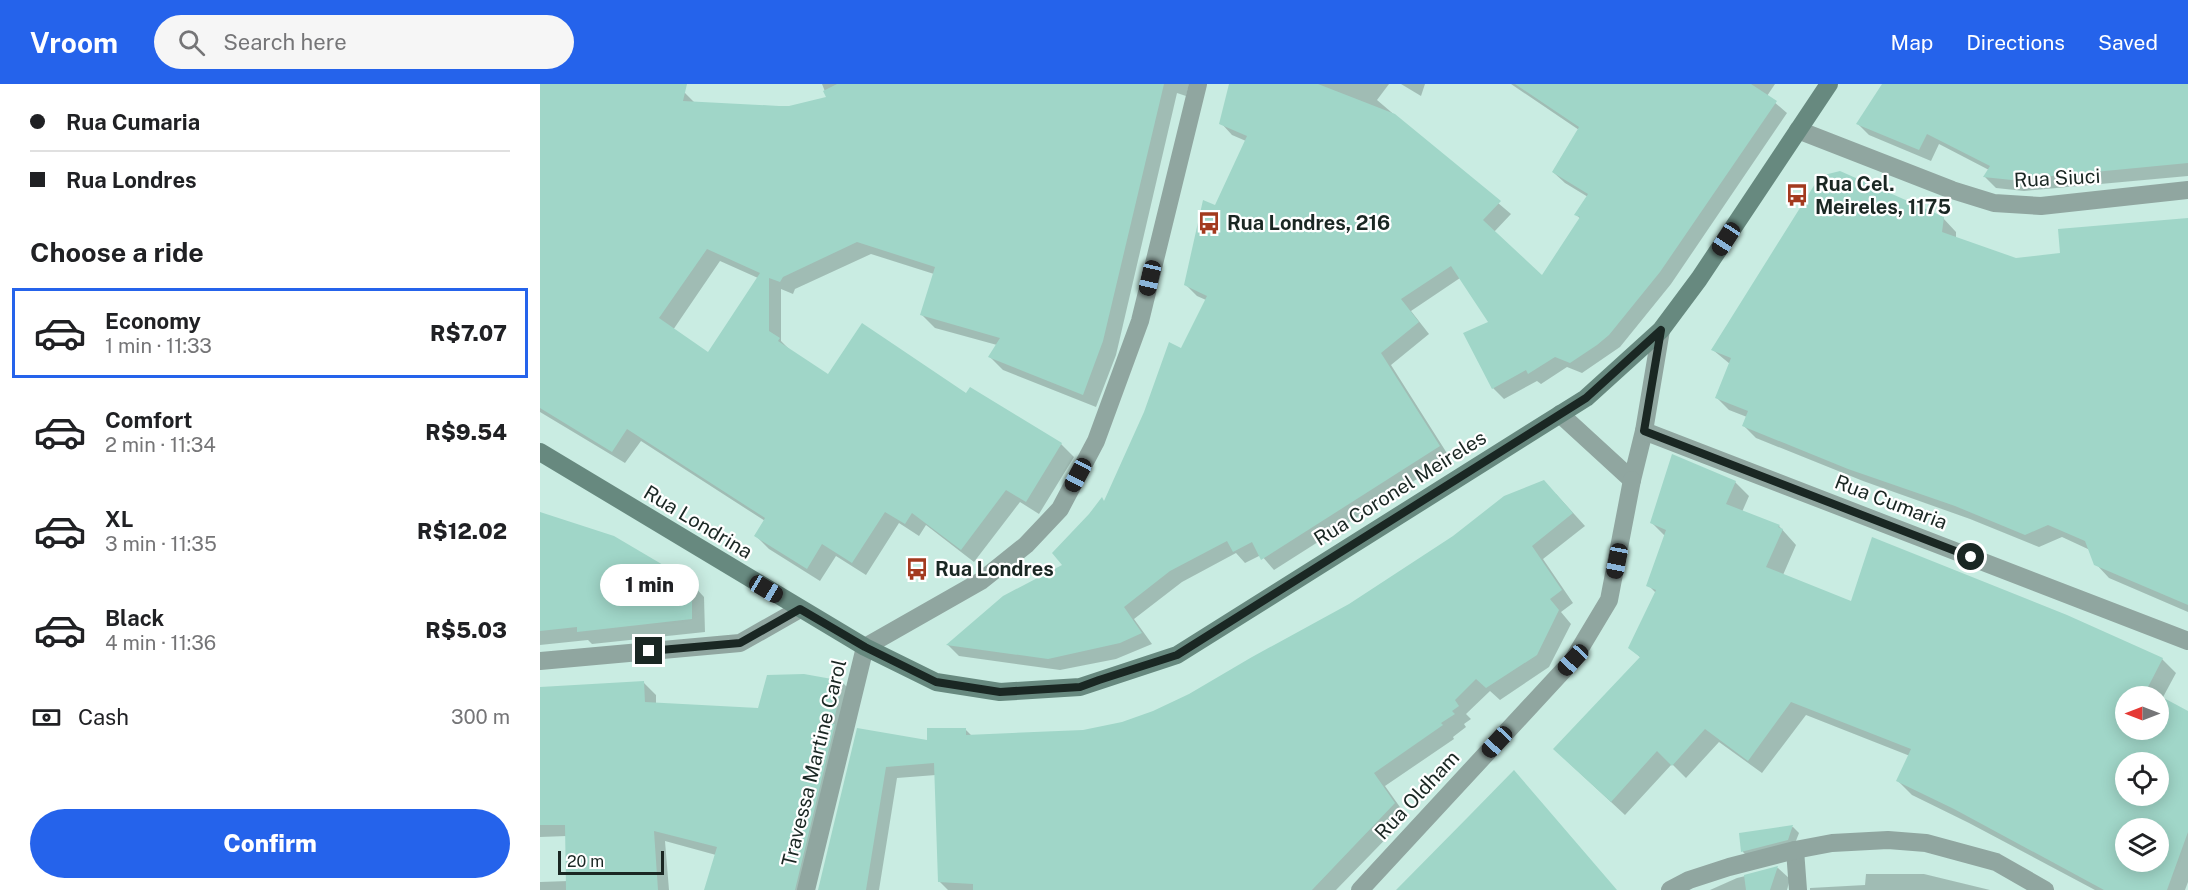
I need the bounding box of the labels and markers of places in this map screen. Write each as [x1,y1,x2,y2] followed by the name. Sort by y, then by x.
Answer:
[1815,172,1951,219] place label: Rua Cel. Meireles, 1175
[1784,182,1810,208] bus stop icon: Rua Cel. Meireles, 1175
[1196,210,1222,236] bus stop icon: Rua Londres, 216
[1227,211,1390,235] place label: Rua Londres, 216
[904,556,930,582] bus stop icon: Rua Londres
[935,557,1054,581] place label: Rua Londres

